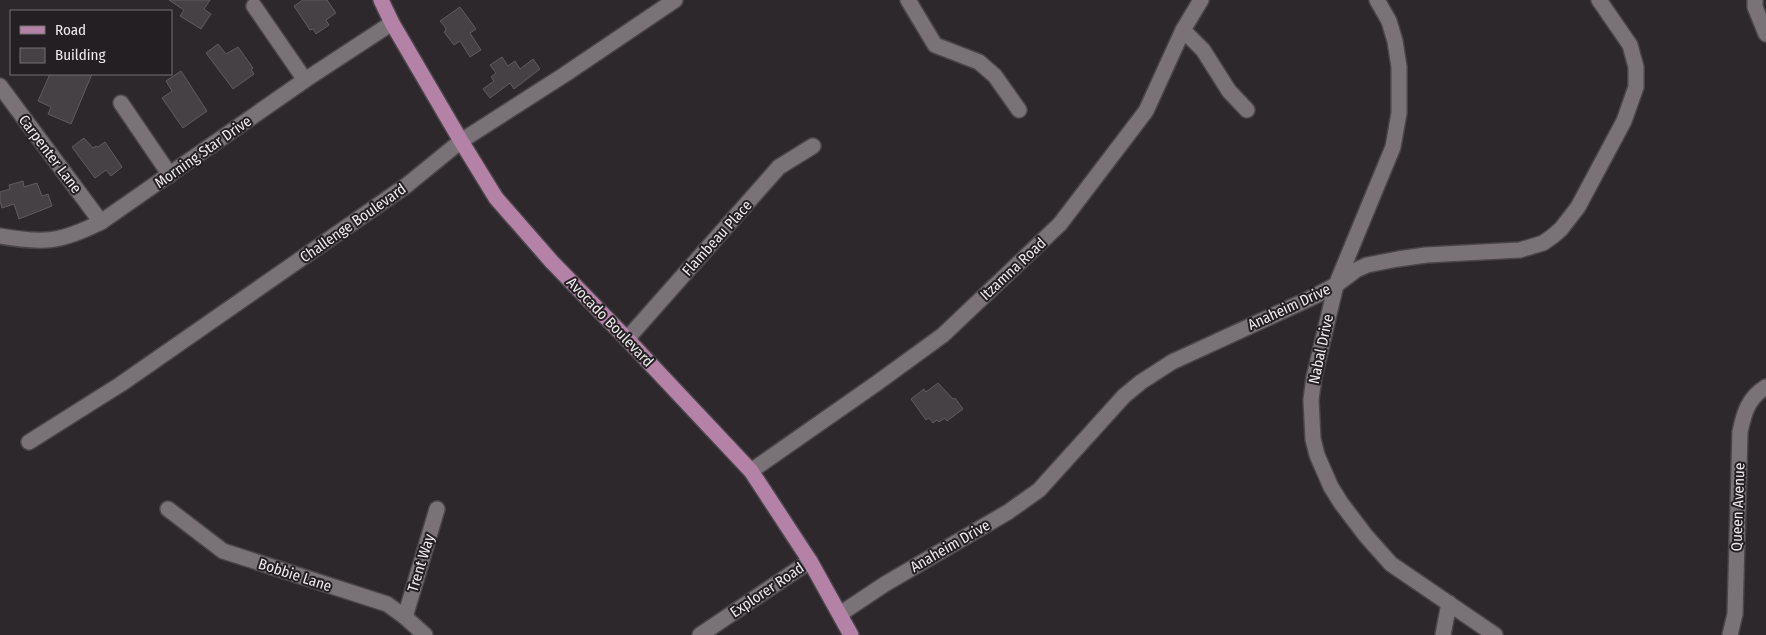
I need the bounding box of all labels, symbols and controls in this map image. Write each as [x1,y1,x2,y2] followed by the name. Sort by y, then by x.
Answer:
[10,10,172,75] legend
[55,21,86,39] text: Road
[55,46,106,64] text: Building
[15,111,85,197] street label: Carpenter Lane
[151,112,255,192] street label: Morning Star Drive
[297,180,409,266] street label: Challenge Boulevard
[678,196,756,280] street label: Flambeau Place
[976,234,1050,304] street label: Itzamna Road
[563,274,657,370] street label: Avocado Boulevard
[1245,280,1333,334] street label: Anaheim Drive
[1305,313,1337,385] street label: Nabal Drive
[1727,462,1749,552] street label: Queen Avenue
[907,516,993,576] street label: Anaheim Drive
[404,532,438,594] street label: Trent Way
[256,555,334,595] street label: Bobbie Lane
[727,559,807,621] street label: Explorer Road

